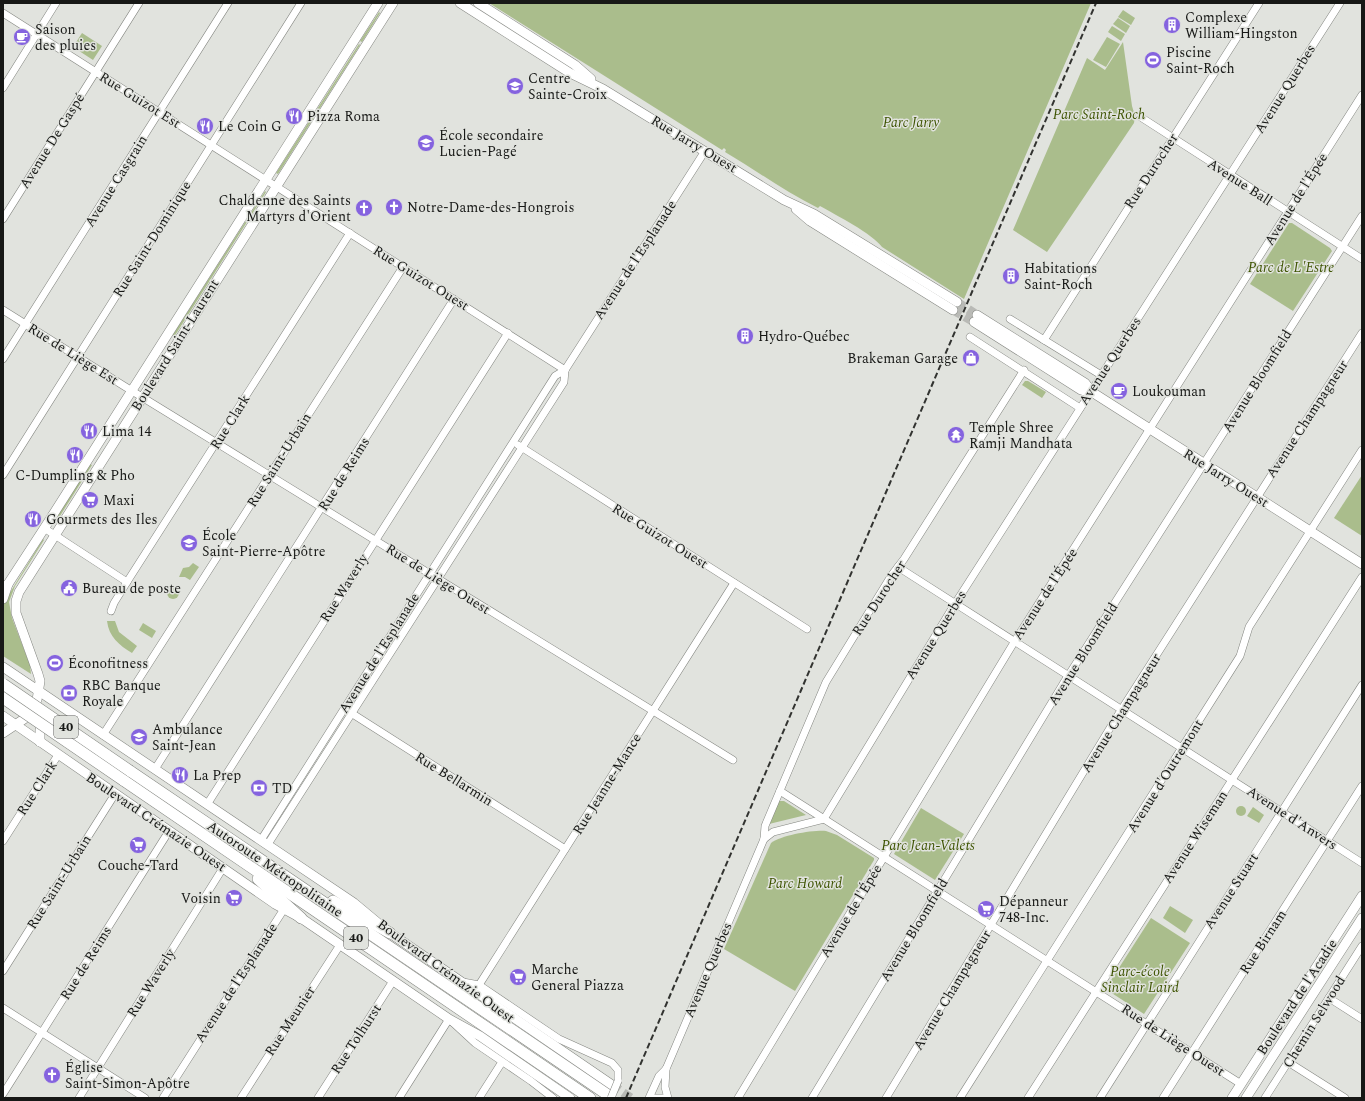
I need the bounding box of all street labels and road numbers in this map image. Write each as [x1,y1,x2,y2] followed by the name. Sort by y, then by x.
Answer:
[1249,40,1321,138] street label: Avenue Querbes
[95,66,185,134] street label: Rue Guizot Est
[14,89,90,193] street label: Avenue De Gaspé
[647,110,741,178] street label: Rue Jarry Ouest
[1119,129,1184,213] street label: Rue Durocher
[79,131,153,231] street label: Avenue Casgrain
[1259,148,1333,250] street label: Avenue de l'Épée
[1203,153,1277,211] street label: Avenue Ball
[108,176,197,301] street label: Rue Saint-Dominique
[588,196,682,324] street label: Avenue de l'Esplanade
[369,240,473,316] street label: Rue Guizot Ouest
[126,275,224,415] street label: Boulevard Saint-Laurent
[1073,313,1147,409] street label: Avenue Querbes
[24,318,122,390] street label: Rue de Liège Est
[1217,325,1297,437] street label: Avenue Bloomfield
[1261,355,1353,482] street label: Avenue Champagneur
[205,390,255,454] street label: Rue Clark
[241,409,317,511] street label: Rue Saint-Urbain
[313,433,375,515] street label: Rue de Reims
[1179,443,1273,513] street label: Rue Jarry Ouest
[608,498,712,574] street label: Rue Guizot Ouest
[382,538,495,620] street label: Rue de Liège Ouest
[1007,544,1083,644] street label: Avenue de l'Épée
[315,548,374,626] street label: Rue Waverly
[847,556,912,640] street label: Rue Durocher
[900,586,972,684] street label: Avenue Querbes
[333,588,425,718] street label: Avenue de l'Esplanade
[1043,598,1123,710] street label: Avenue Bloomfield
[1076,649,1167,777] street label: Avenue Champagneur
[1122,715,1208,837] street label: Avenue d'Outremont
[54,716,78,738] road number: 40
[567,729,647,839] street label: Rue Jeanne-Mance
[411,747,497,811] street label: Rue Bellarmin
[11,756,63,820] street label: Rue Clark
[82,767,231,877] street label: Boulevard Crémazie Ouest
[1242,781,1342,855] street label: Avenue d'Anvers
[1157,786,1233,888] street label: Avenue Wiseman
[203,815,348,923] street label: Autoroute Métropolitaine
[21,831,97,933] street label: Rue Saint-Urbain
[1198,849,1264,933] street label: Avenue Stuart
[815,860,887,962] street label: Avenue de l'Épée
[875,874,953,986] street label: Avenue Bloomfield
[1234,905,1292,979] street label: Rue Birnam
[373,914,519,1028] street label: Boulevard Crémazie Ouest
[189,919,283,1047] street label: Avenue de l'Esplanade
[678,919,738,1021] street label: Avenue Querbes
[55,922,117,1004] street label: Rue de Reims
[908,925,997,1054] street label: Avenue Champagneur
[344,927,368,949] road number: 40
[1252,935,1343,1059] street label: Boulevard de l'Acadie
[122,943,181,1021] street label: Rue Waverly
[1277,972,1351,1072] street label: Chemin Selwood
[259,981,321,1060] street label: Rue Meunier
[1117,998,1229,1082] street label: Rue de Liège Ouest
[325,1000,387,1078] street label: Rue Tolhurst

